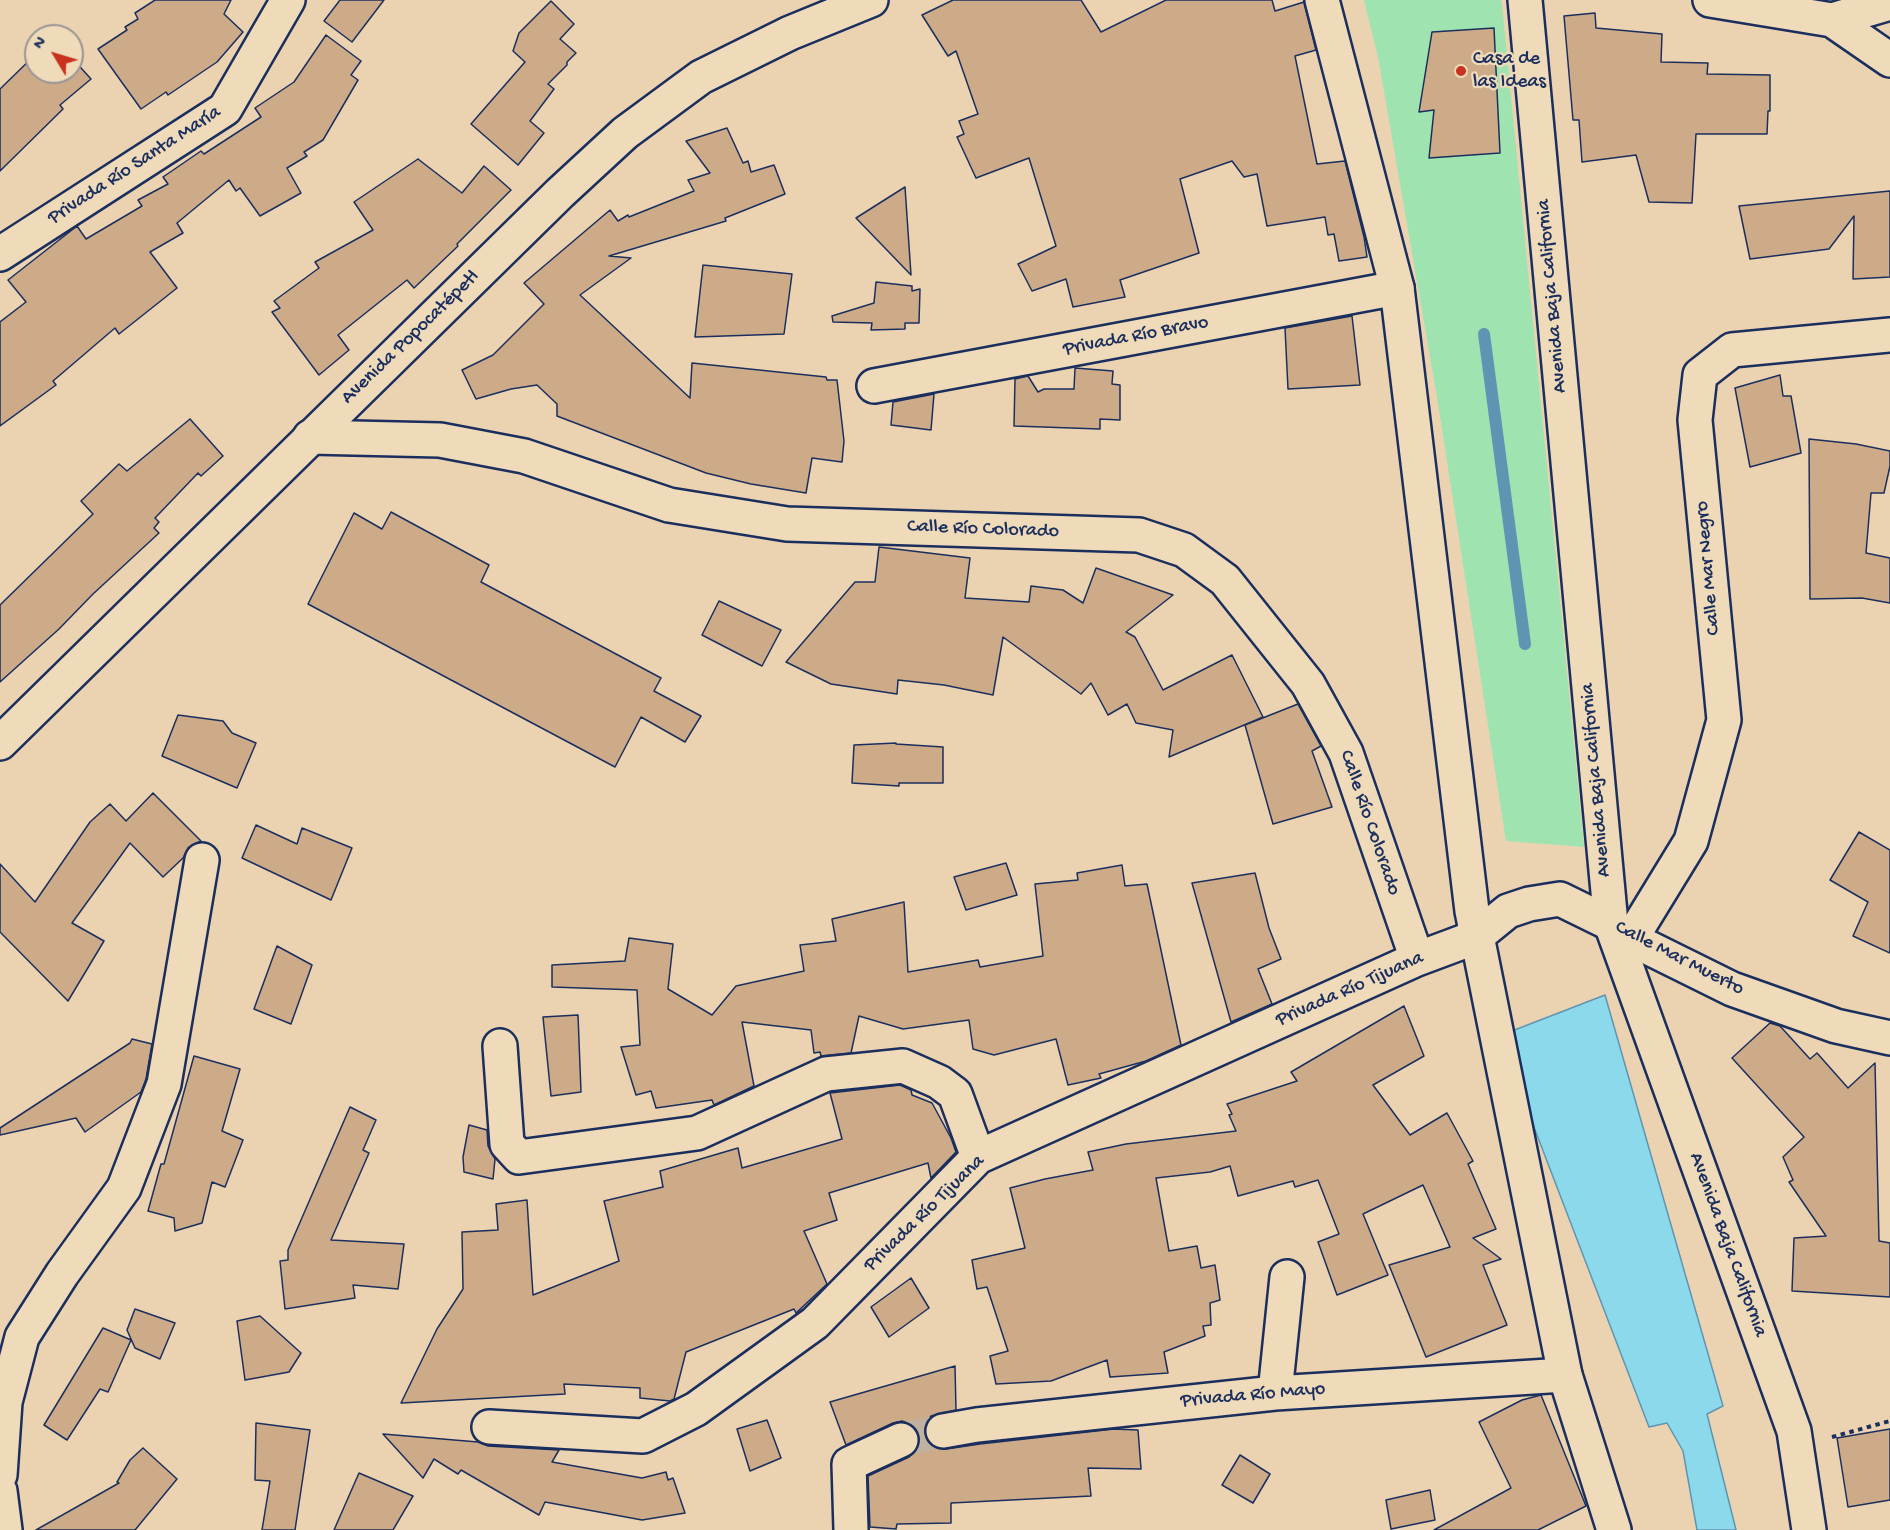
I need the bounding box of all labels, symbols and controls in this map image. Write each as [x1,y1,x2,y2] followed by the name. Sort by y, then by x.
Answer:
[24,24,84,84] north arrow
[30,34,52,54] text: N
[1473,48,1546,95] place label: Casa de las Ideas
[1454,64,1468,78] marker: Casa de las Ideas
[44,101,226,231] street label: Privada Río Santa María
[1533,198,1573,394] street label: Avenida Baja California
[337,266,485,410] street label: Avenida Popocatépetl
[1061,311,1211,363] street label: Privada Río Bravo
[1691,500,1727,636] street label: Calle Mar Negro
[907,515,1059,545] street label: Calle Río Colorado
[1577,682,1617,878] street label: Avenida Baja California
[1333,747,1405,899] street label: Calle Río Colorado
[1610,916,1748,1002] street label: Calle Mar Muerto
[1273,947,1427,1033] street label: Privada Río Tijuana
[1682,1149,1772,1341] street label: Avenida Baja California
[860,1150,990,1278] street label: Privada Río Tijuana
[1180,1378,1326,1414] street label: Privada Río Mayo

